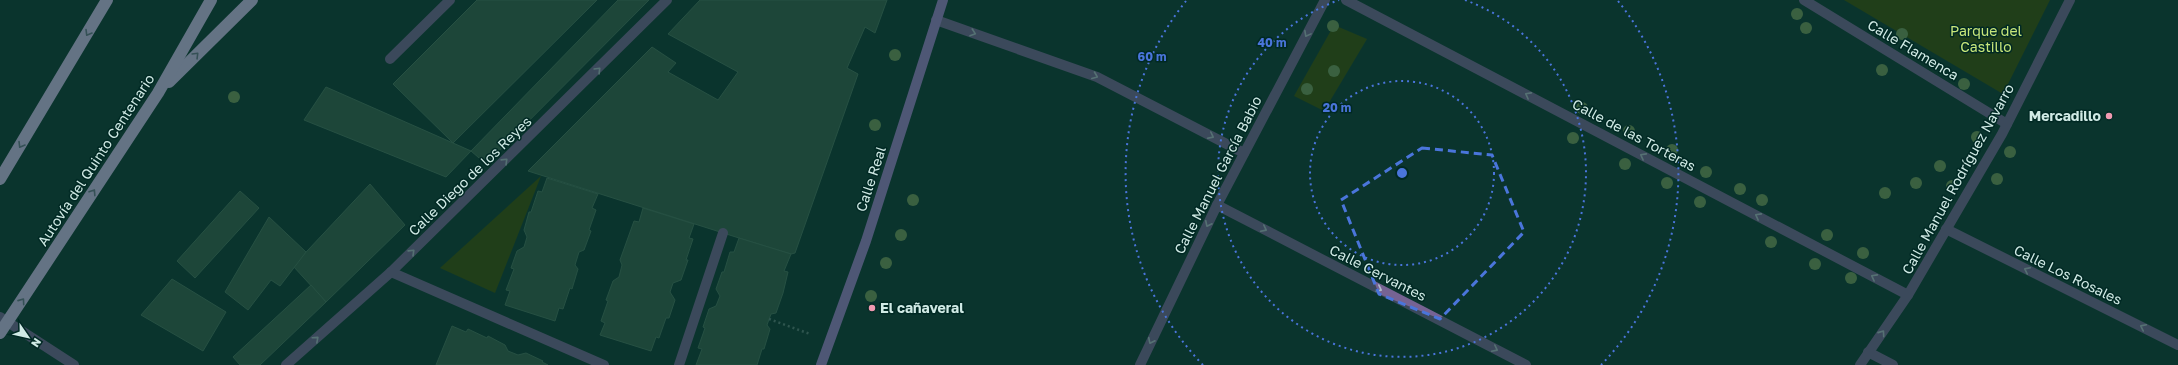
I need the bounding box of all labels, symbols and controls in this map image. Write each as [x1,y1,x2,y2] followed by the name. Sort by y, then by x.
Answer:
[1865,16,1962,83] street label: Calle Flamenca
[1950,22,2022,55] park label: Parque del Castillo
[969,28,976,37] one-way arrow
[85,29,92,37] one-way arrow
[1304,30,1312,38] one-way arrow
[1258,35,1286,50] text: 40 m
[1138,49,1166,64] text: 60 m
[191,52,199,60] one-way arrow
[593,67,600,75] one-way arrow
[34,71,158,249] street label: Autovía del Quinto Centenario
[1092,72,1099,80] one-way arrow
[1898,81,2017,277] street label: Calle Manuel Rodríguez Navarro
[1170,93,1265,257] street label: Calle Manuel García Babio
[1525,93,1532,100] one-way arrow
[1570,95,1699,174] street label: Calle de las Torteras
[1323,100,1351,115] text: 20 m
[2029,107,2101,124] place label: Mercadillo
[2104,111,2114,121] marker: Mercadillo
[405,112,535,239] street label: Calle Diego de los Reyes
[1207,131,1214,139] one-way arrow
[18,141,26,148] one-way arrow
[852,144,889,214] street label: Calle Real
[1640,153,1647,161] one-way arrow
[500,158,508,166] one-way arrow
[1395,166,1409,180] centre of rings
[89,189,96,196] one-way arrow
[1755,213,1763,221] one-way arrow
[1205,220,1213,227] one-way arrow
[1260,225,1267,232] one-way arrow
[1327,241,1429,304] street label: Calle Cervantes
[2011,241,2125,308] street label: Calle Los Rosales
[407,249,415,257] one-way arrow
[2023,267,2031,274] one-way arrow
[1870,274,1878,281] one-way arrow
[1375,284,1382,292] one-way arrow
[17,298,25,305] one-way arrow
[880,299,964,316] place label: El cañaveral
[867,303,877,313] marker: El cañaveral
[8,317,48,357] north arrow
[2140,325,2147,332] one-way arrow
[1877,330,1884,337] one-way arrow
[29,336,44,350] text: N
[311,337,318,344] one-way arrow
[1148,337,1156,344] one-way arrow
[1490,344,1498,352] one-way arrow

